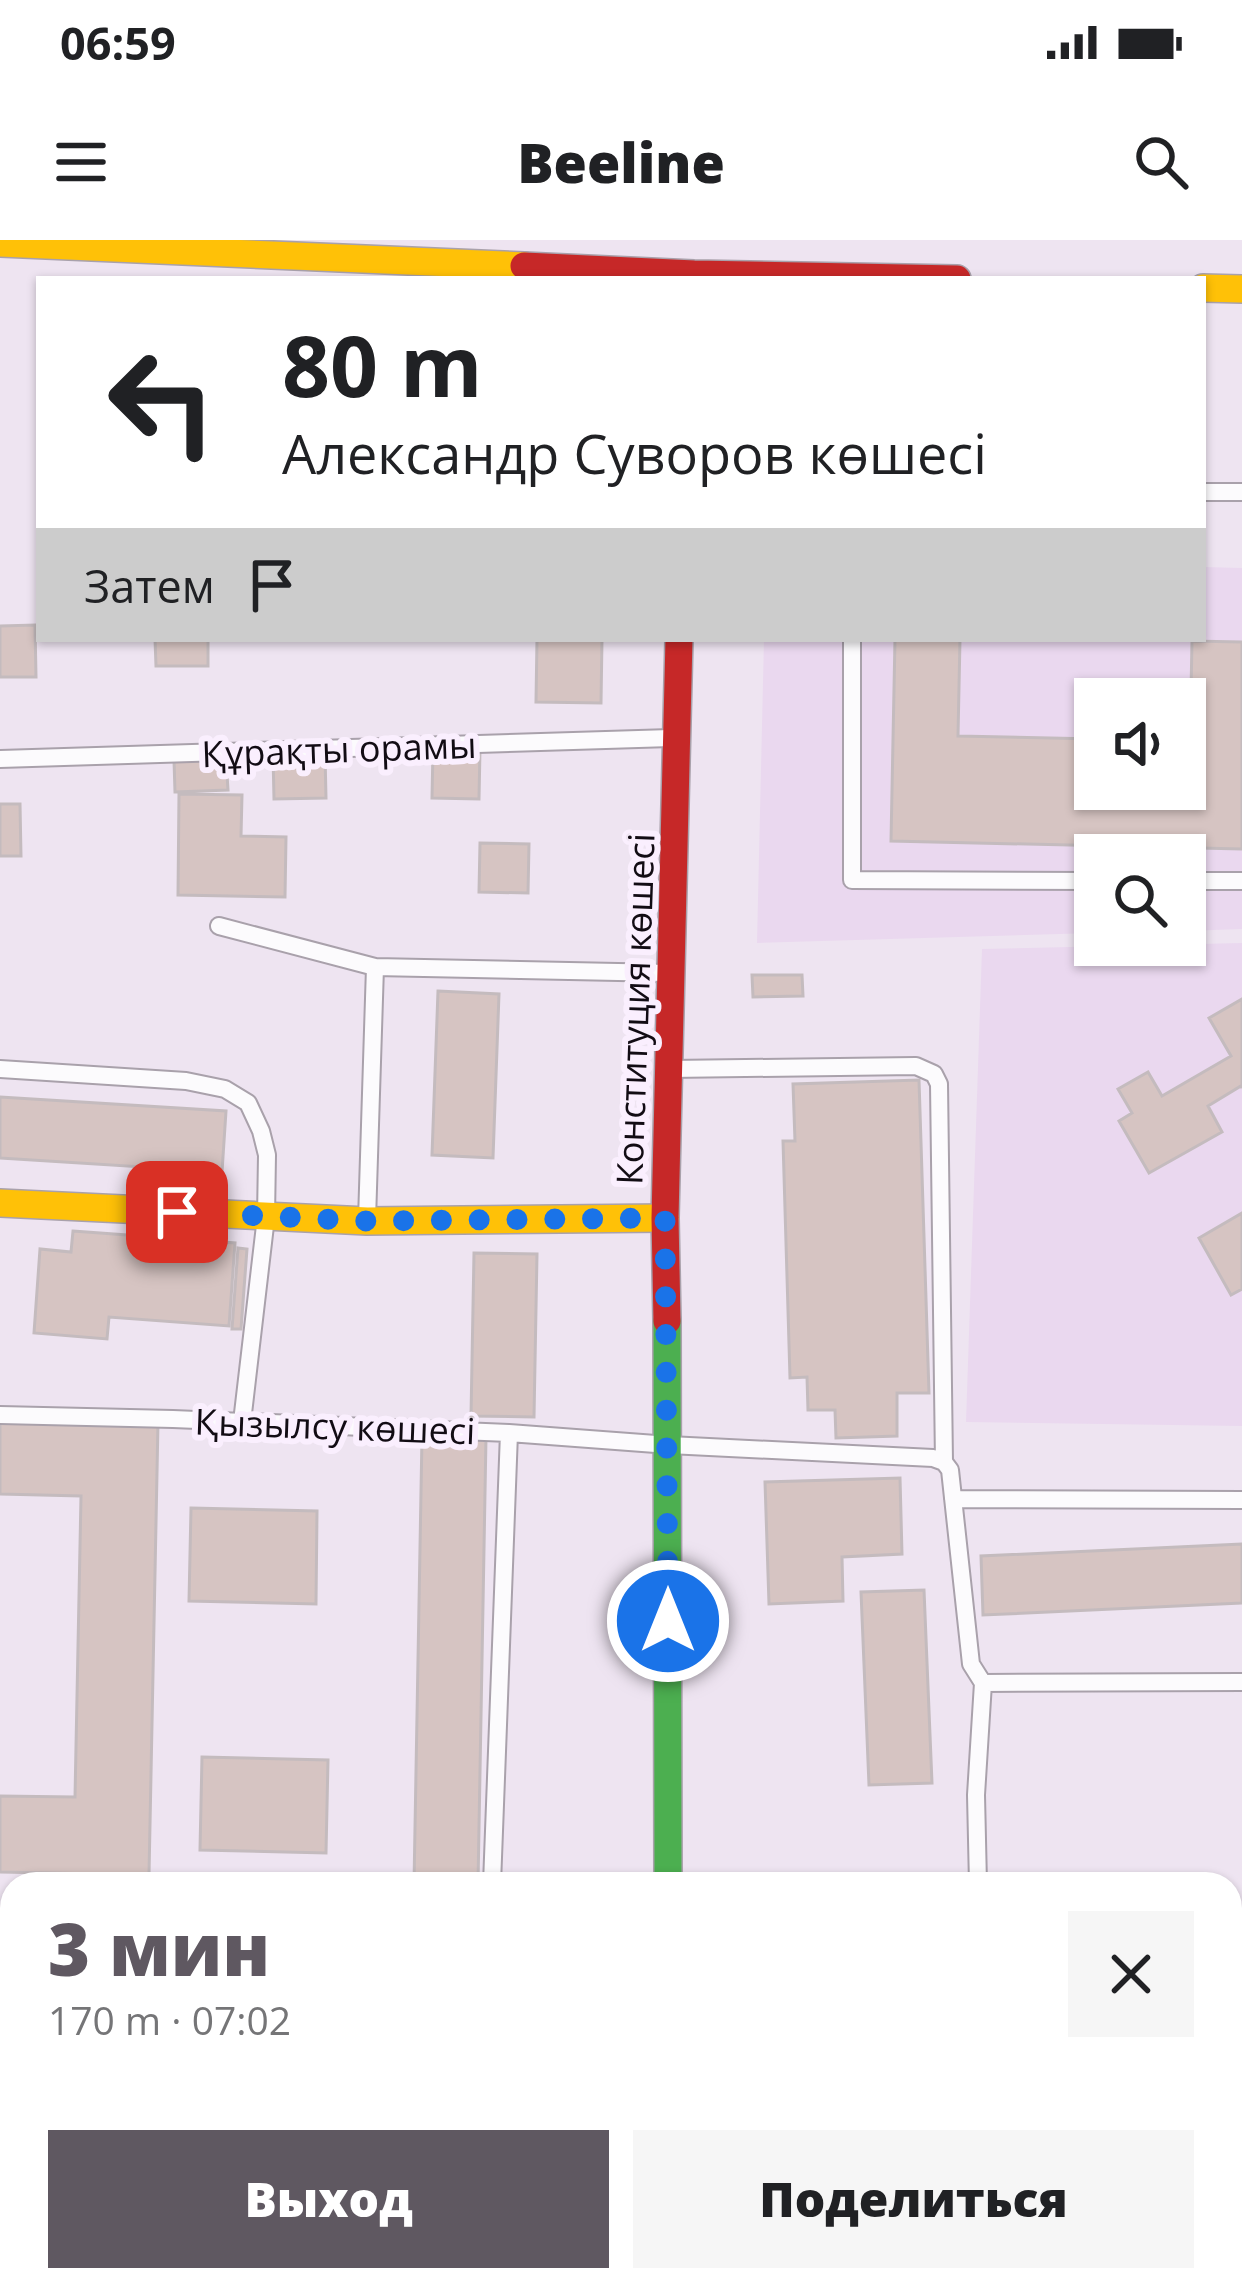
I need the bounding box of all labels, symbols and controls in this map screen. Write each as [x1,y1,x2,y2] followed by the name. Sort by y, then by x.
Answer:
[60,12,176,73] text: 06:59
[517,125,725,199] text: Beeline
[48,129,114,195] icon: menu
[1128,129,1194,195] icon: search
[282,307,482,422] text: 80 m
[84,324,240,480] icon: left
[282,416,987,490] text: Александр Суворов көшесі
[239,552,305,618] icon: arrive
[84,555,215,616] text: Затем
[1074,678,1206,966] map controls
[1074,678,1206,810] button: sound
[201,720,477,778] street label: Құрақты орамы
[604,832,666,1186] street label: Конституция көшесі
[1074,834,1206,966] button: search
[126,1161,228,1263] pin
[144,1179,210,1245] icon: arrive
[194,1397,476,1455] street label: Қызылсу көшесі
[605,1558,731,1684] position arrow
[48,1899,270,1997] text: 3 мин
[1068,1911,1194,2037] button: close
[48,1993,291,2046] text: 170 m · 07:02
[48,2130,609,2268] button: Выход
[633,2130,1194,2268] button: Поделиться

